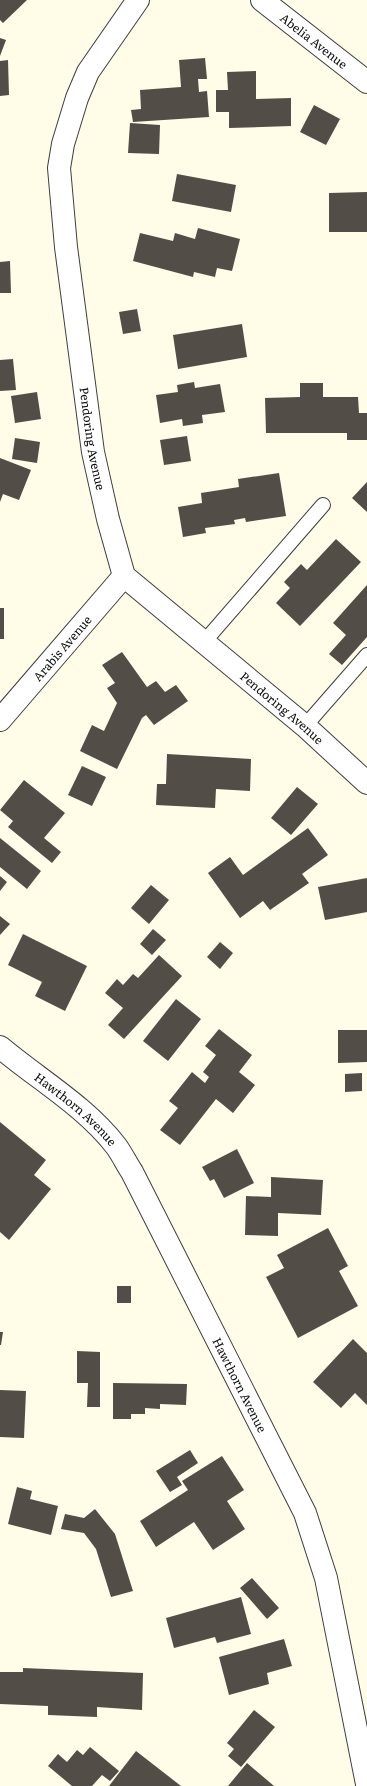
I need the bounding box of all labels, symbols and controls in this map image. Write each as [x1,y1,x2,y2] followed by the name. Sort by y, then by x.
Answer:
[277,9,351,73] street label: Abelia Avenue
[76,386,110,492] street label: Pendoring Avenue
[29,611,95,685] street label: Arabis Avenue
[237,667,328,748] street label: Pendoring Avenue
[31,1068,121,1150] street label: Hawthorn Avenue
[208,1334,272,1435] street label: Hawthorn Avenue

